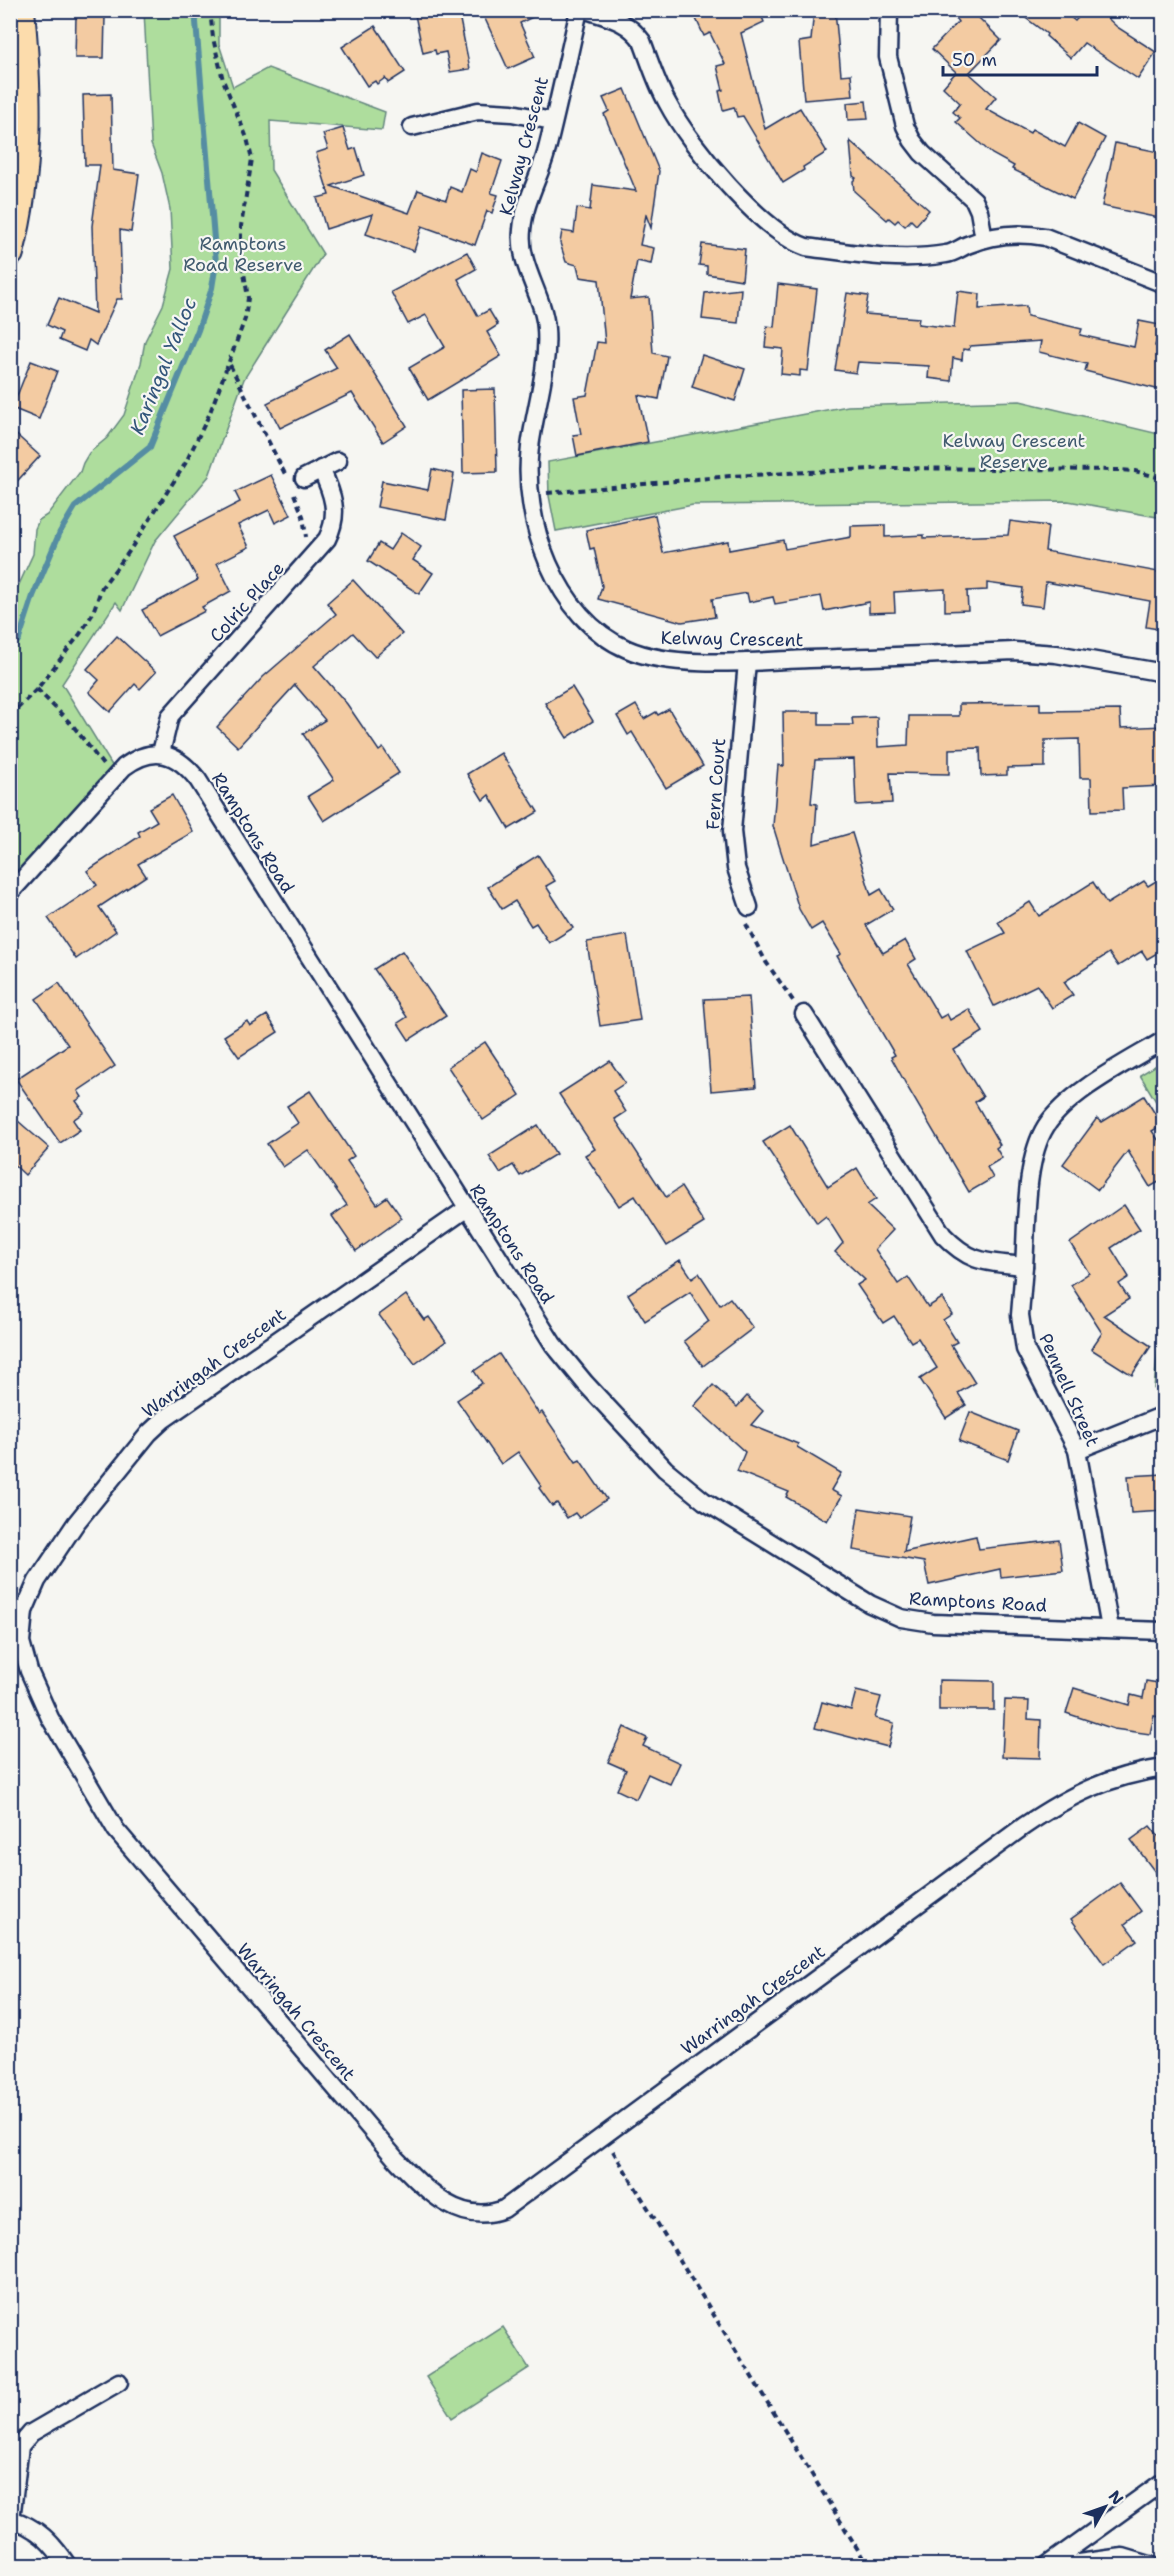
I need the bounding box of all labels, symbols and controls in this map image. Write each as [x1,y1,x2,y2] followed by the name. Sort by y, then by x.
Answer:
[943,39,1098,77] scale bar
[952,48,997,72] text: 50 m
[494,74,554,218] street label: Kelway Crescent
[183,232,303,277] park label: Ramptons Road Reserve
[124,294,202,438] water label: Karingal Yalloc
[943,429,1086,474] park label: Kelway Crescent Reserve
[204,557,290,647] street label: Colric Place
[660,626,804,652] street label: Kelway Crescent
[701,737,731,831] street label: Fern Court
[206,768,300,898] street label: Ramptons Road
[464,1180,560,1308] street label: Ramptons Road
[137,1302,291,1423] street label: Warringah Crescent
[1033,1330,1105,1451] street label: Pennell Street
[908,1586,1048,1618] street label: Ramptons Road
[231,1938,361,2086] street label: Warringah Crescent
[676,1939,830,2060] street label: Warringah Crescent
[1075,2477,1135,2537] north arrow
[1104,2486,1128,2509] text: N

